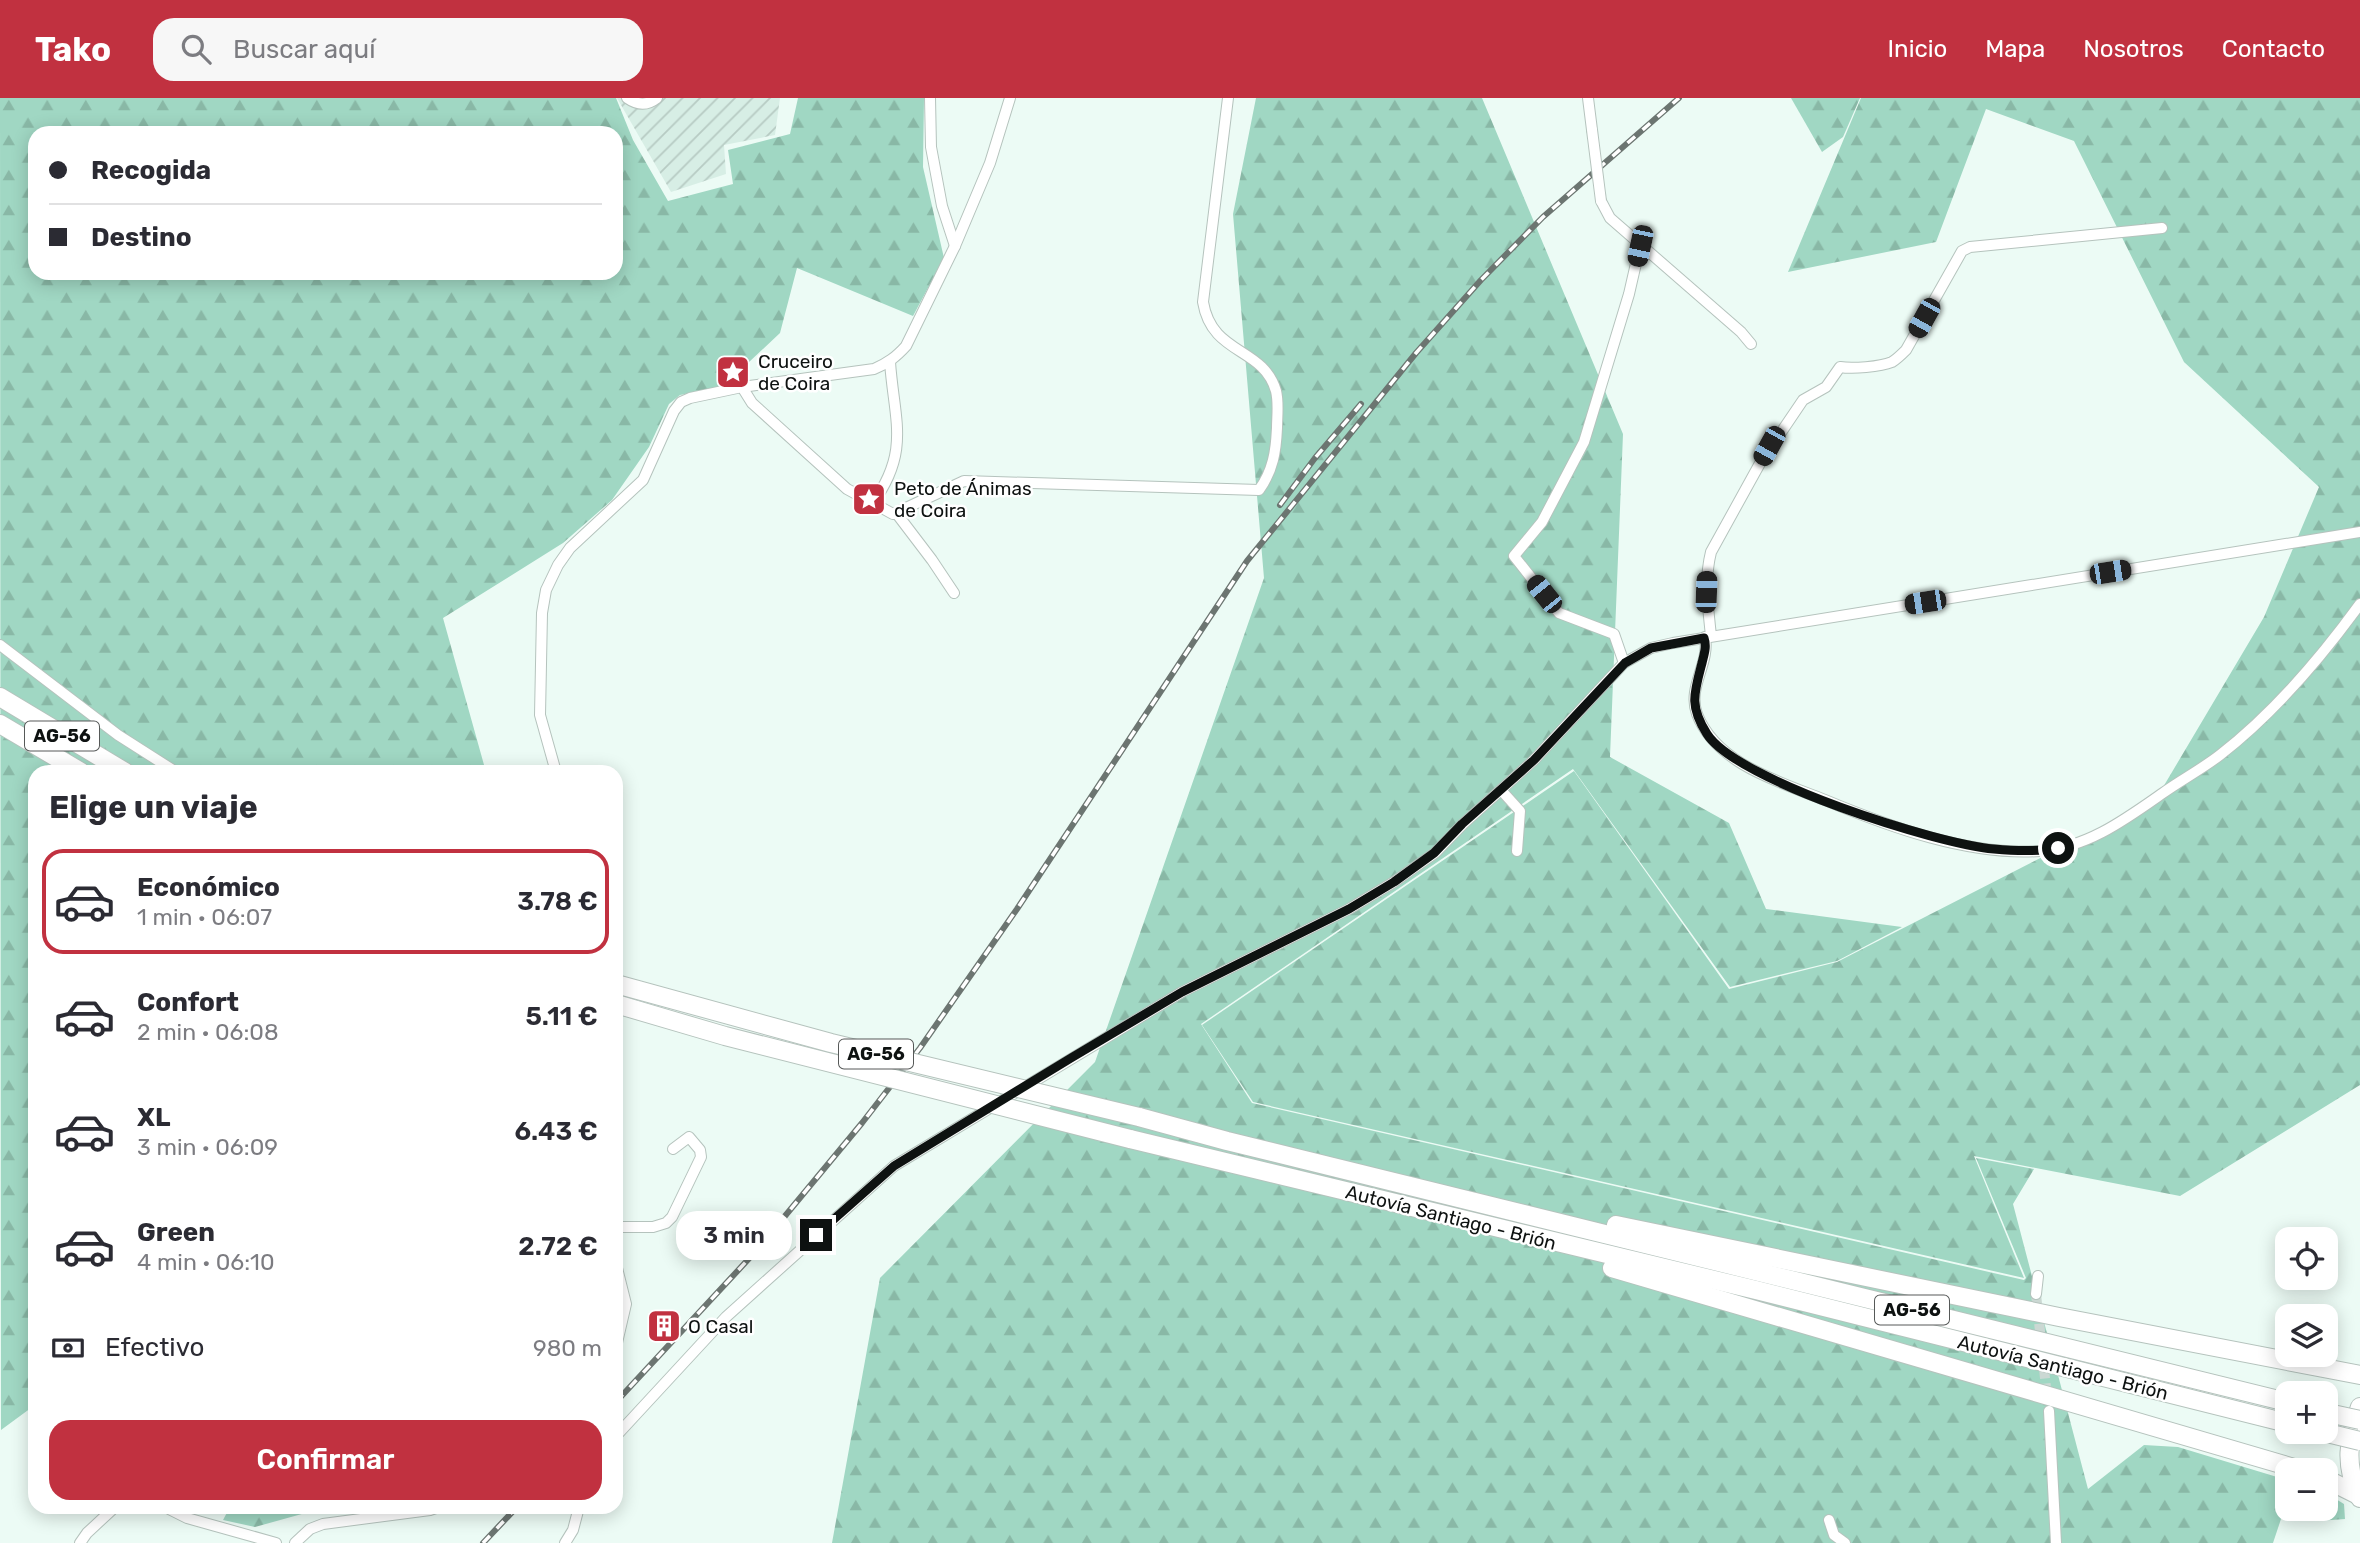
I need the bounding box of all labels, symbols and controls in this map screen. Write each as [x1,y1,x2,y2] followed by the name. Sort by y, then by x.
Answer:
[153,18,643,81] search box
[35,30,111,69] text: Tako
[177,30,215,68] icon: search
[233,34,376,65] text: Buscar aquí
[1888,35,1947,63] text: Inicio
[1985,35,2045,63] text: Mapa
[2083,35,2184,63] text: Nosotros
[2222,35,2325,63] text: Contacto
[91,155,211,186] text: Recogida
[91,222,192,253] text: Destino
[1626,223,1655,269] car
[1905,295,1944,341] car
[758,350,833,395] place label: Cruceiro de Coira
[714,353,752,391] place icon: Cruceiro de Coira
[1750,423,1789,469] car
[894,477,1032,522] place label: Peto de Ánimas de Coira
[850,480,888,518] place icon: Peto de Ánimas de Coira
[2088,558,2133,586] car
[1523,571,1566,617] car
[1695,571,1718,613] car
[1903,588,1948,616] car
[25,722,99,750] road number: AG-56
[49,788,258,826] text: Elige un viaje
[2042,832,2074,864] route start
[53,870,116,933] icon: car
[137,872,280,903] text: Económico
[517,886,598,917] text: 3.78 €
[137,903,272,931] text: 1 min · 06:07
[53,985,116,1048] icon: car
[137,987,239,1018] text: Confort
[525,1001,598,1032] text: 5.11 €
[137,1018,279,1046] text: 2 min · 06:08
[839,1040,913,1069] road number: AG-56
[53,1100,116,1163] icon: car
[137,1102,170,1133] text: XL
[515,1116,598,1147] text: 6.43 €
[137,1133,278,1161] text: 3 min · 06:09
[1343,1180,1559,1255] street label: Autovía Santiago - Brión
[676,1210,792,1260] callout: 3 min
[53,1215,116,1278] icon: car
[137,1217,215,1248] text: Green
[800,1219,832,1251] route end
[703,1221,765,1249] text: 3 min
[2275,1227,2338,1521] map controls
[2275,1227,2338,1290] button: locate
[518,1231,598,1262] text: 2.72 €
[137,1248,275,1276] text: 4 min · 06:10
[1875,1296,1949,1324] road number: AG-56
[2275,1304,2338,1367] button: layers
[645,1307,683,1345] building icon: O Casal
[688,1315,753,1338] place label: O Casal
[49,1329,87,1367] icon: cash
[1955,1330,2171,1405] street label: Autovía Santiago - Brión
[105,1332,204,1363] text: Efectivo
[533,1334,602,1362] text: 980 m
[2275,1381,2338,1444] button: +
[49,1420,602,1500] button: Confirmar
[2275,1458,2338,1521] button: −

